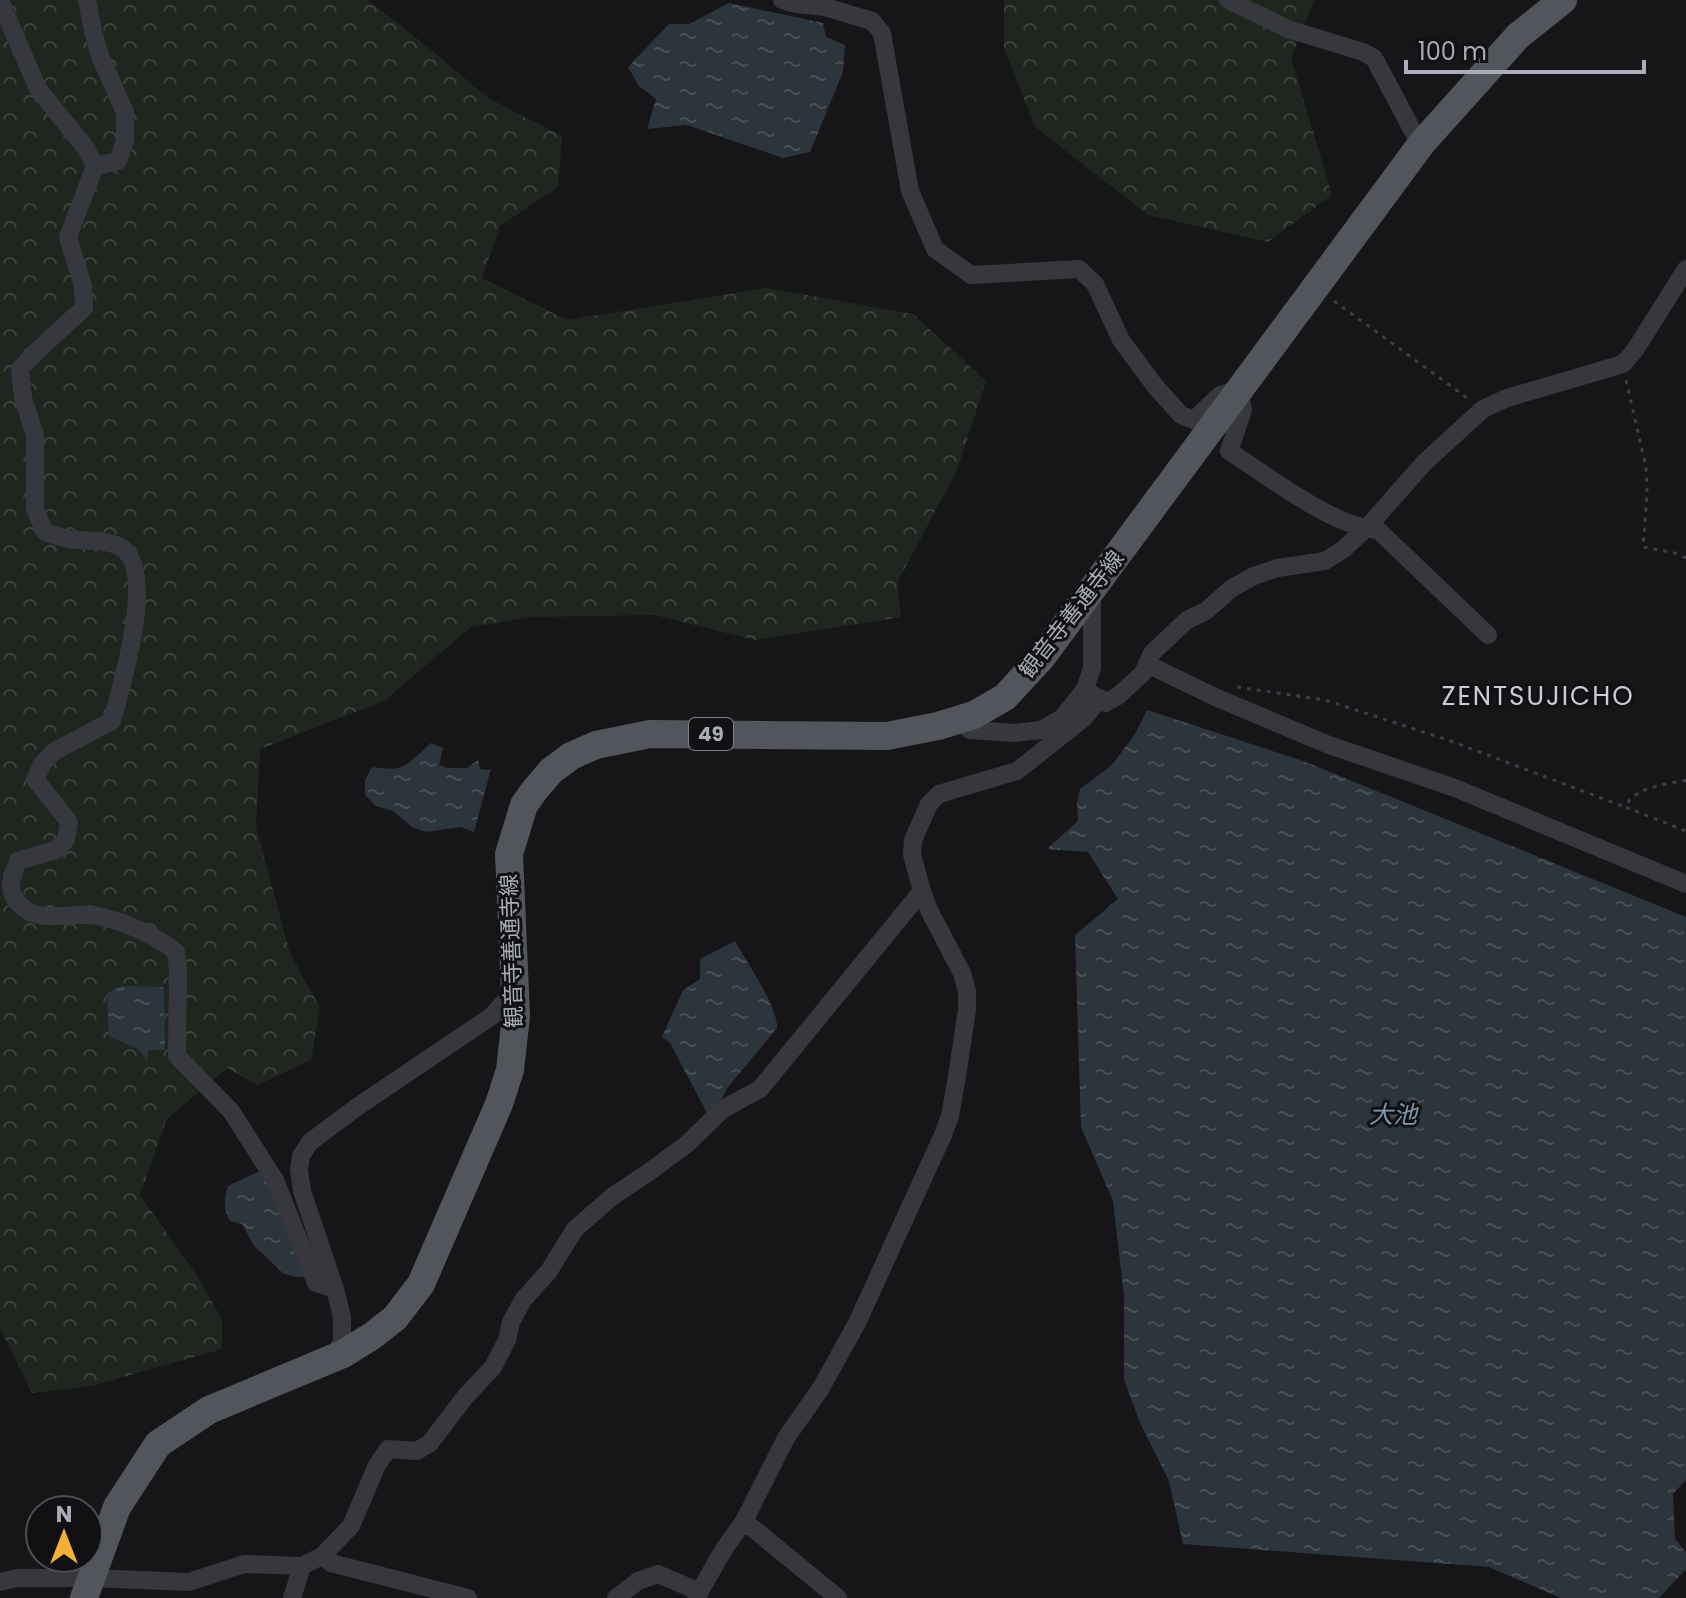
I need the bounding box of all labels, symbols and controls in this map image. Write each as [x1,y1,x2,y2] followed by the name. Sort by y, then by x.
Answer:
[1406,24,1644,74] scale bar
[1418,35,1487,68] text: 100 m
[1012,544,1131,685] street label: 観音寺善通寺線
[1441,678,1635,714] district label: ZENTSUJICHO
[689,718,733,750] road number: 49
[493,873,530,1028] street label: 観音寺善通寺線
[1369,1098,1419,1131] water label: 大池
[24,1494,104,1574] north arrow
[56,1499,72,1530] text: N

